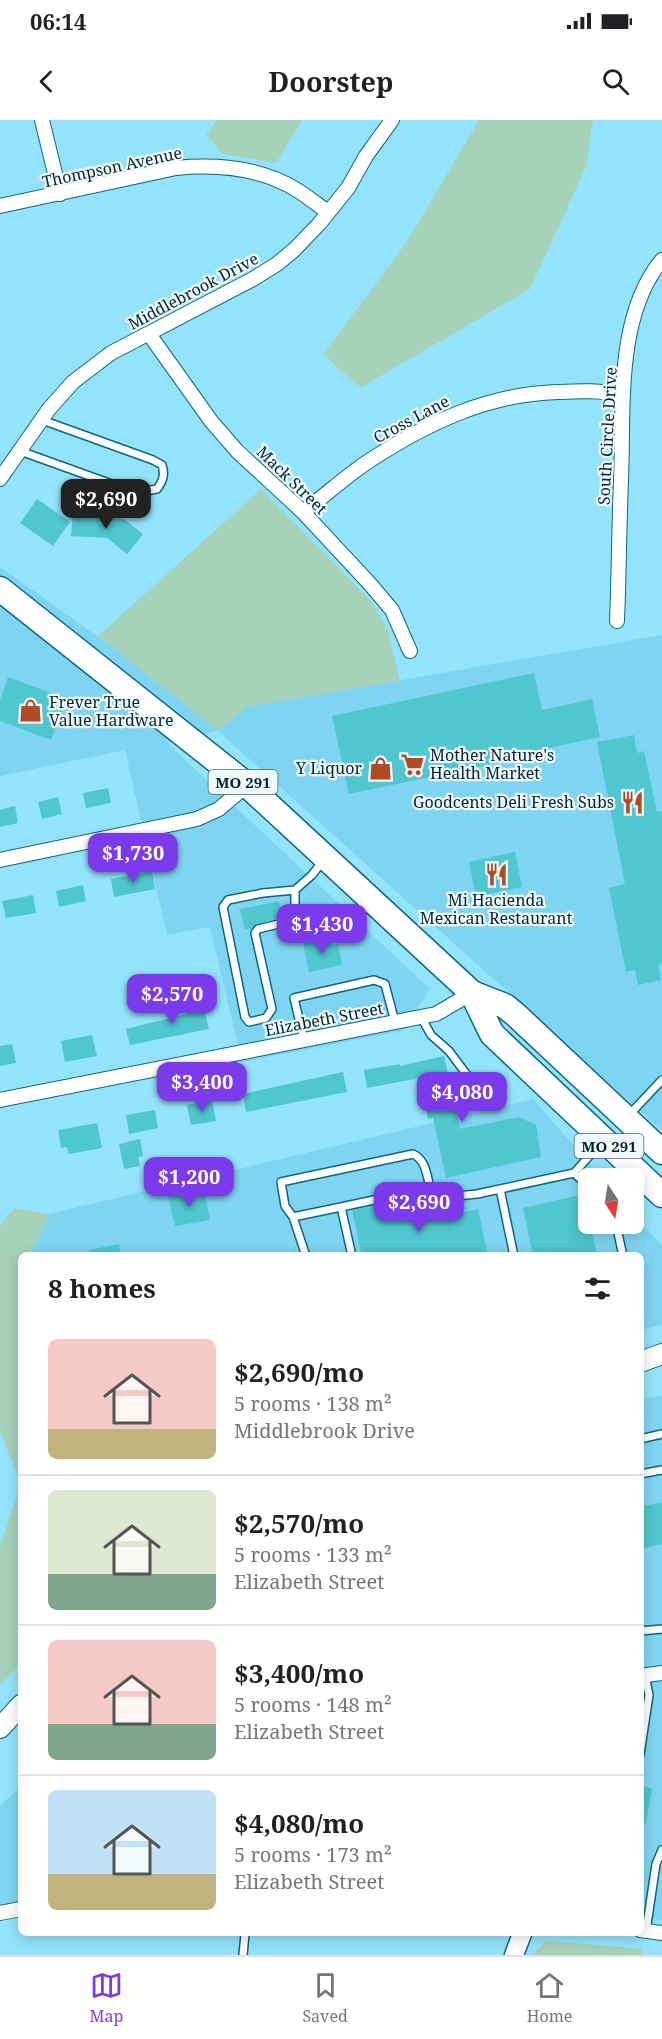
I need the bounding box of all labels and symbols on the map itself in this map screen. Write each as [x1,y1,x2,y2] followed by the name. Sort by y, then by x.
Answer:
[40,141,184,193] street label: Thompson Avenue
[124,247,262,335] street label: Middlebrook Drive
[592,366,622,506] street label: South Circle Drive
[369,390,453,448] street label: Cross Lane
[252,441,332,519] street label: Mack Street
[57,479,155,530] pin: $2,690
[49,691,174,731] place label: Frever True Value Hardware
[18,698,44,724] shop icon: Frever True Value Hardware
[430,744,554,784] place label: Mother Nature's Health Market
[399,751,425,777] supermarket icon: Mother Nature's Health Market
[367,755,393,781] shop icon: Y Liquor
[295,757,362,779] place label: Y Liquor
[208,770,278,794] road number: MO 291
[619,789,645,815] restaurant icon: Goodcents Deli Fresh Subs
[413,791,614,813] place label: Goodcents Deli Fresh Subs
[84,833,182,884] pin: $1,730
[483,862,509,888] restaurant icon: Mi Hacienda Mexican Restaurant
[420,889,573,929] place label: Mi Hacienda Mexican Restaurant
[273,904,371,955] pin: $1,430
[123,974,221,1025] pin: $2,570
[263,997,385,1041] street label: Elizabeth Street
[153,1062,251,1113] pin: $3,400
[413,1072,511,1123] pin: $4,080
[574,1134,644,1158] road number: MO 291
[140,1157,238,1208] pin: $1,200
[578,1168,644,1234] north arrow
[370,1182,468,1233] pin: $2,690

